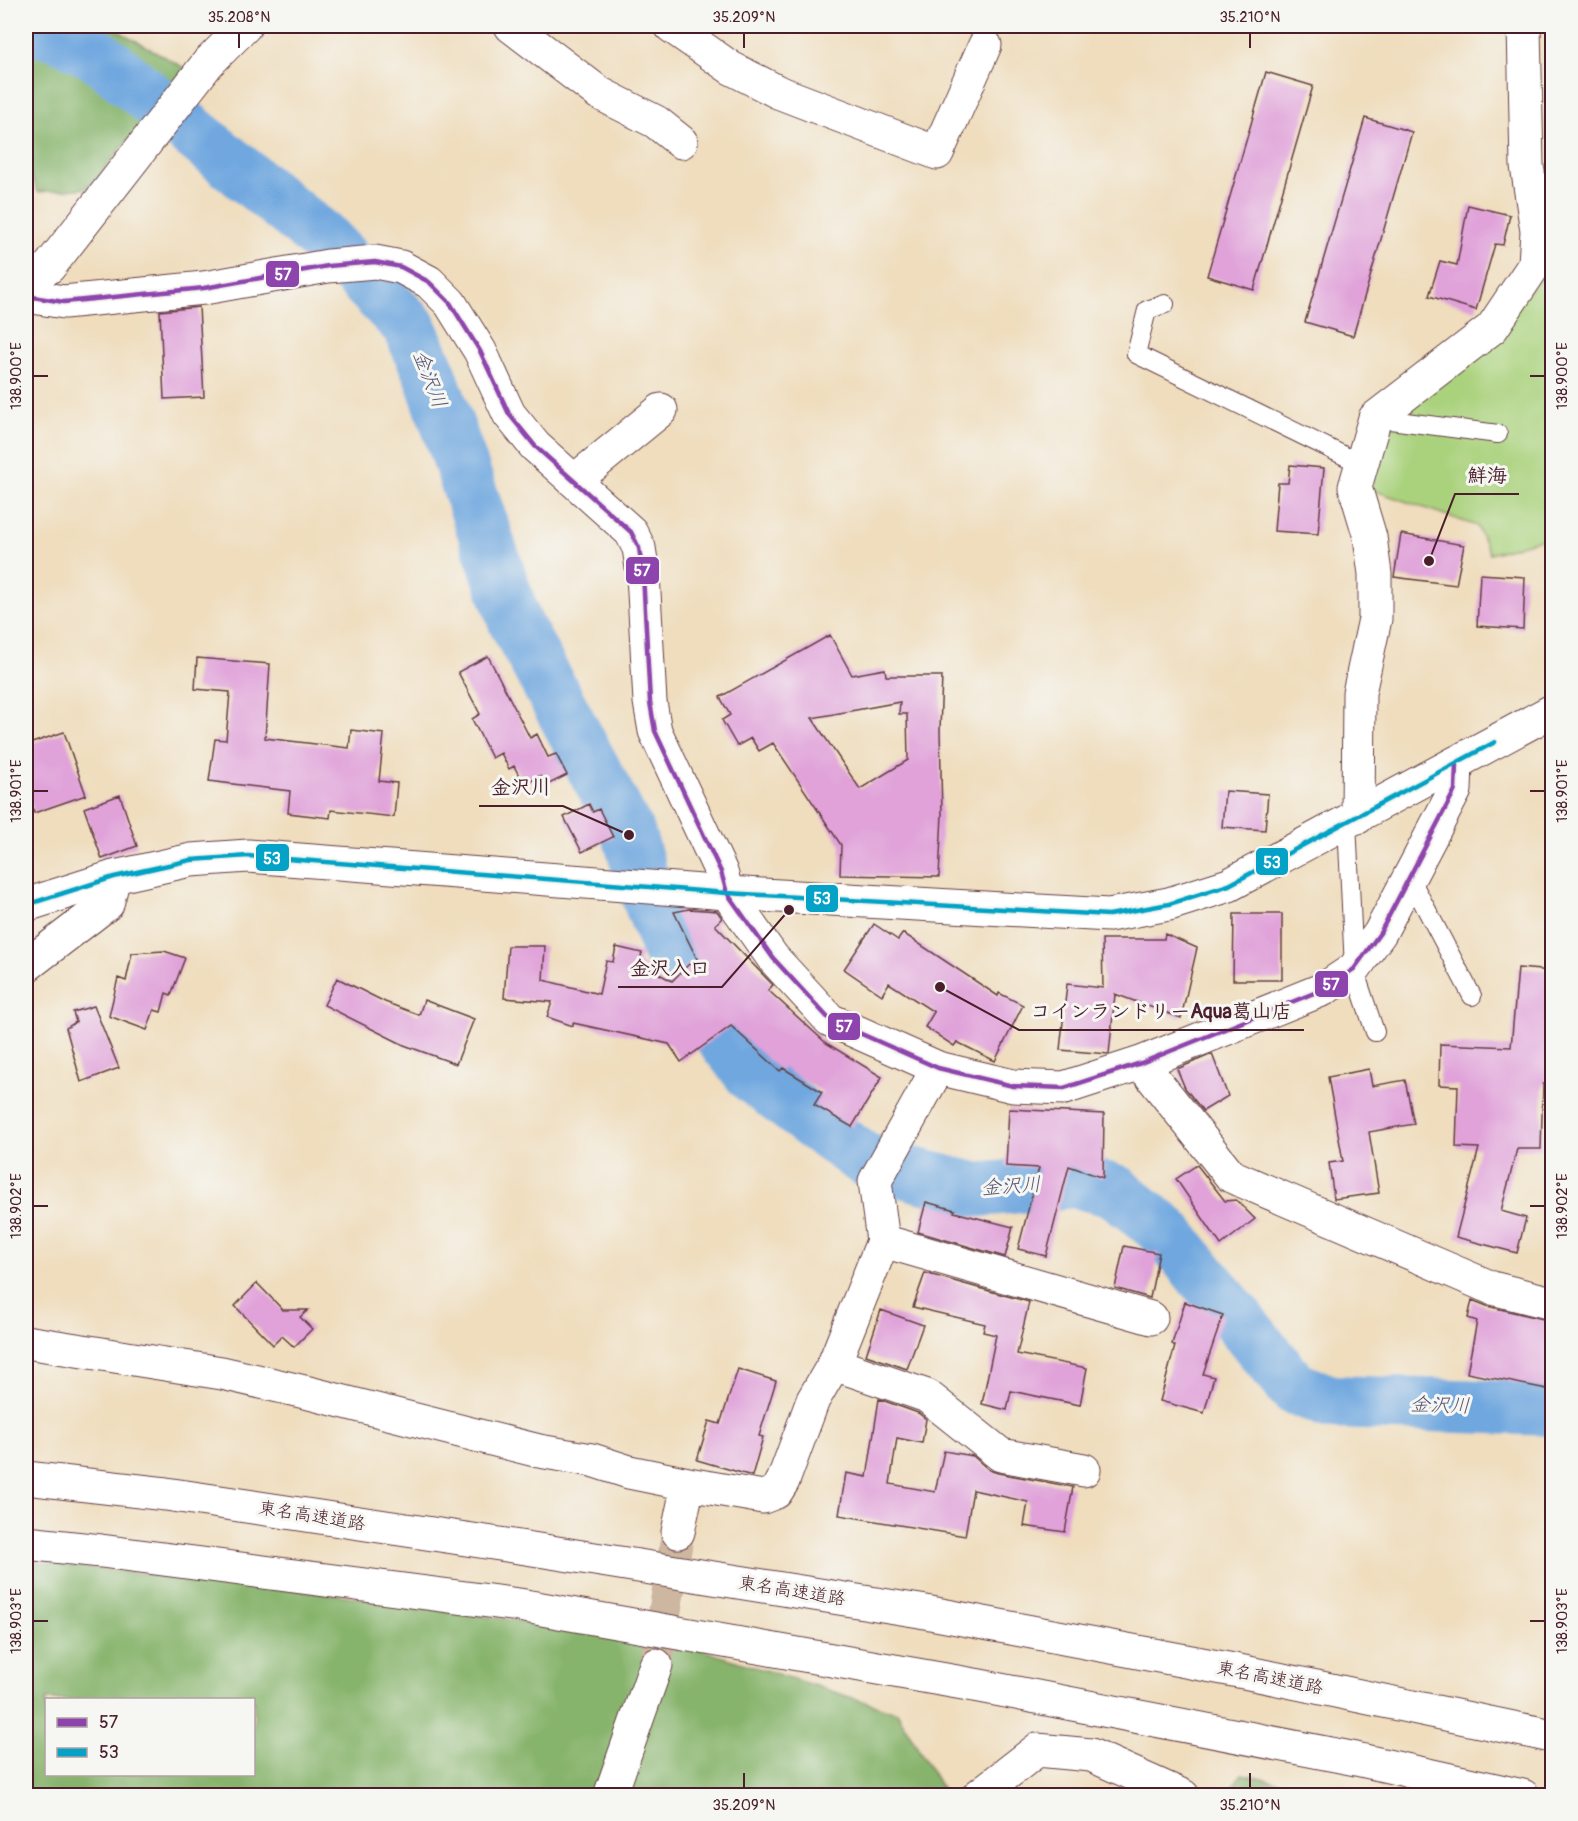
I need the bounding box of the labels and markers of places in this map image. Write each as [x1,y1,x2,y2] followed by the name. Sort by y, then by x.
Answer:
[1455,456,1519,494] callout: 鮮海
[479,768,563,806] callout: 金沢川
[618,949,722,987] callout: 金沢入口
[1019,992,1304,1030] callout: コインランドリーAqua葛山店

